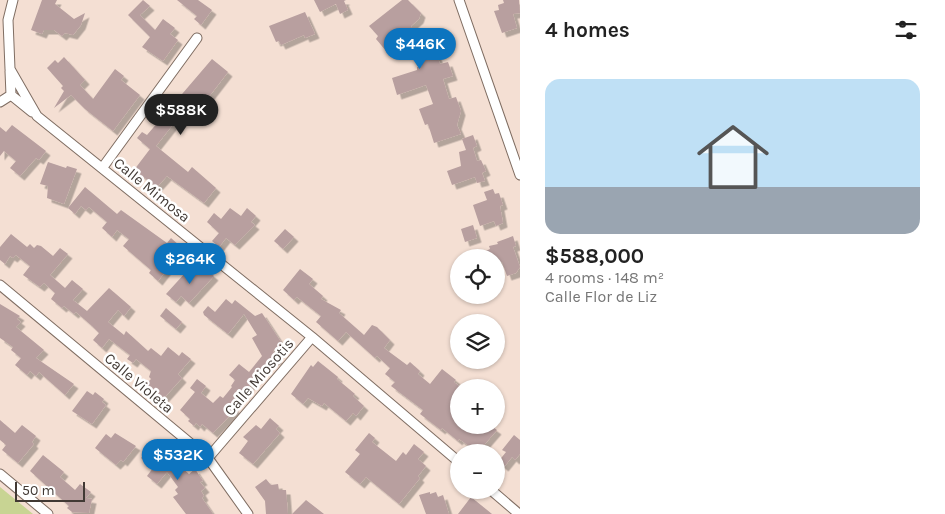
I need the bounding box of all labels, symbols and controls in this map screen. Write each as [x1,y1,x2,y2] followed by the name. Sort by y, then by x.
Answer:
[892,16,920,44] icon: filters
[545,18,630,42] text: 4 homes
[385,28,455,70] pin: $446K
[395,34,445,53] text: $446K
[146,94,216,136] pin: $588K
[155,100,207,119] text: $588K
[688,112,778,202] icon: home
[110,154,194,226] street label: Calle Mimosa
[155,242,225,285] pin: $264K
[545,244,644,268] text: $588,000
[165,249,215,268] text: $264K
[450,249,505,499] map controls
[450,249,505,304] button: locate
[545,268,664,287] text: 4 rooms · 148 m²
[545,287,657,306] text: Calle Flor de Liz
[450,314,505,369] button: layers
[221,335,297,419] street label: Calle Miosotis
[101,349,177,417] street label: Calle Violeta
[450,379,505,434] button: +
[143,438,213,481] pin: $532K
[450,444,505,499] button: −
[153,445,203,464] text: $532K
[15,479,85,502] scale bar
[22,482,55,499] text: 50 m

